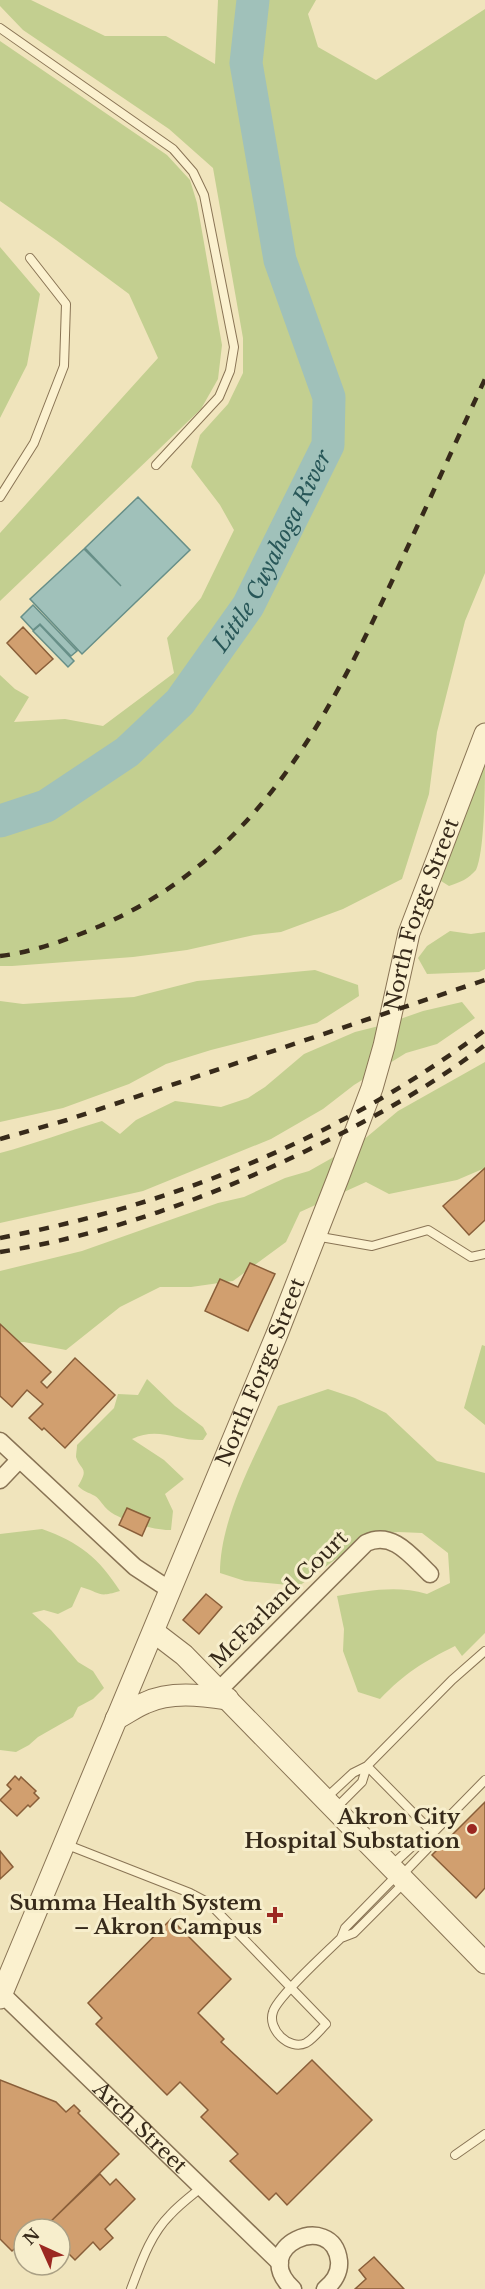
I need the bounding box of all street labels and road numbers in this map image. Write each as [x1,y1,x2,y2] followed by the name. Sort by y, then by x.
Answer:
[379,814,465,1013] street label: North Forge Street
[210,1274,311,1470] street label: North Forge Street
[205,1525,353,1673] street label: McFarland Court
[87,2075,193,2179] street label: Arch Street

